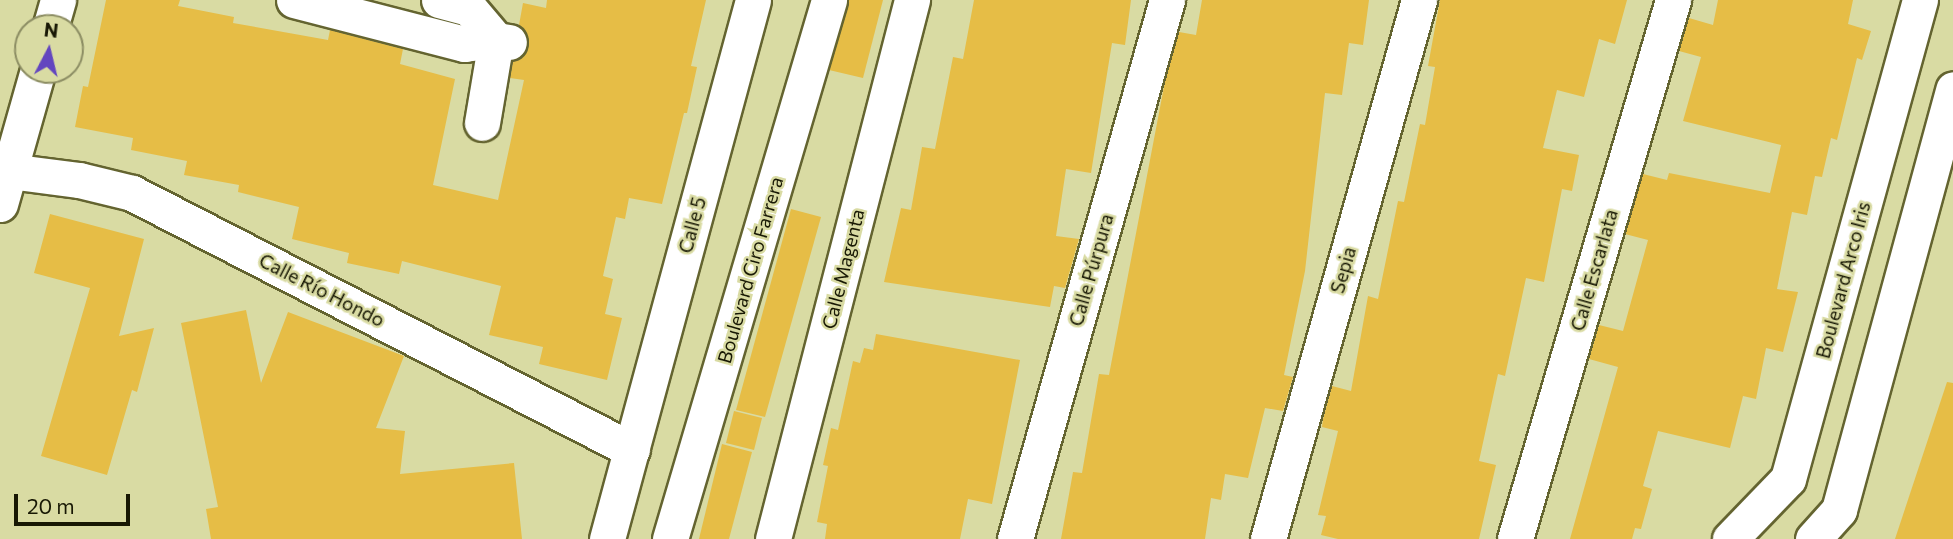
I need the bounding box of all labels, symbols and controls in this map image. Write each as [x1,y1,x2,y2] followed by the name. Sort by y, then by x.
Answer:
[14,14,84,84] north arrow
[43,17,60,42] text: N
[712,174,788,366] street label: Boulevard Ciro Farrera
[674,194,710,256] street label: Calle 5
[1811,199,1875,361] street label: Boulevard Arco Iris
[817,207,869,331] street label: Calle Magenta
[1566,207,1622,333] street label: Calle Escarlata
[1064,211,1118,329] street label: Calle Púrpura
[1326,244,1360,296] street label: Sepia
[255,249,389,331] street label: Calle Río Hondo
[18,480,133,524] scale bar
[27,493,75,518] text: 20 m

